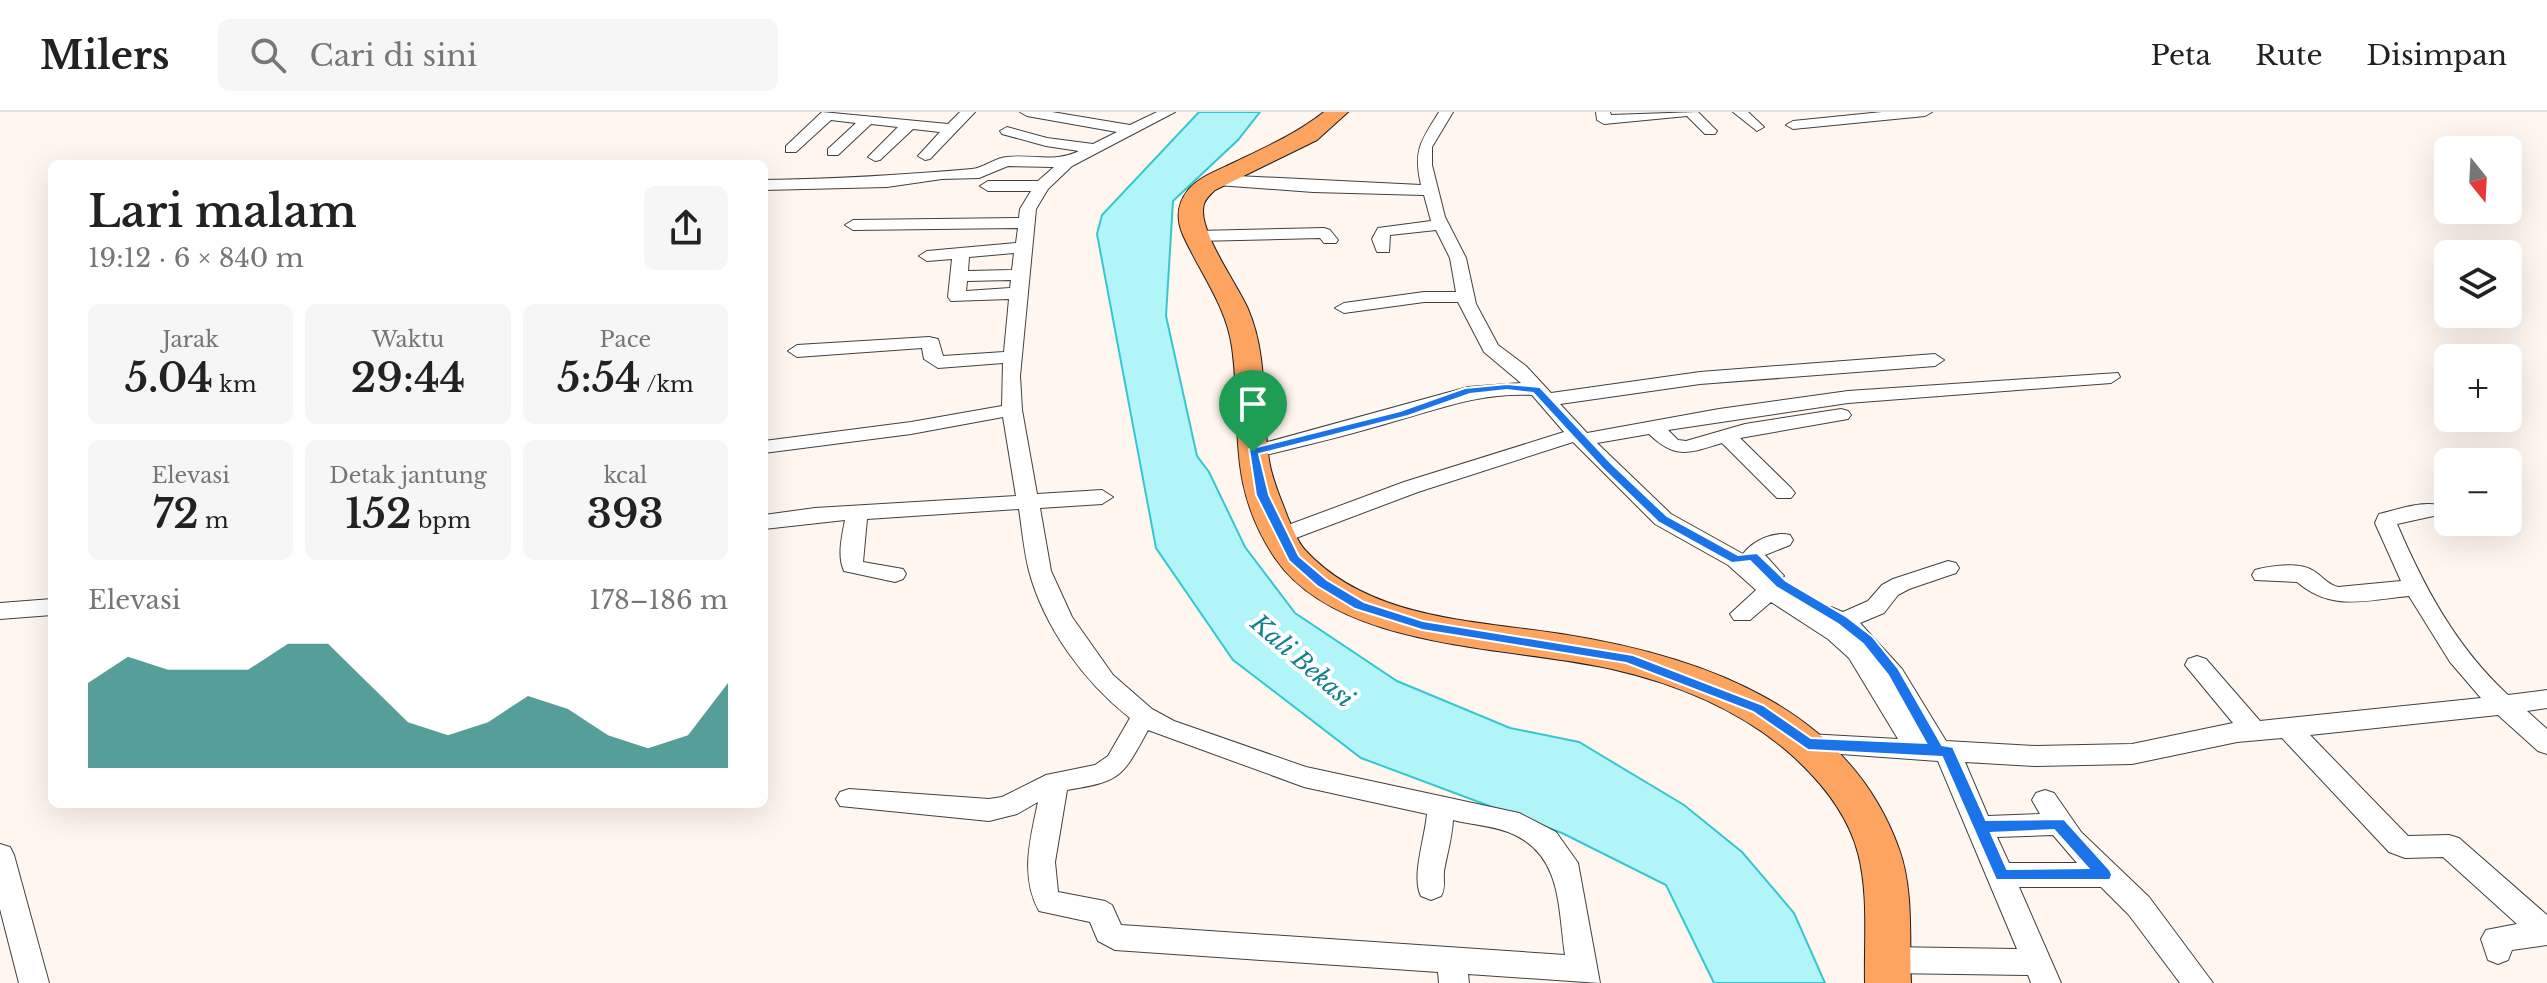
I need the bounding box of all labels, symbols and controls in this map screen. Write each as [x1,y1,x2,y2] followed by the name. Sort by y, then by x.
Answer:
[218,19,778,91] search box
[40,32,170,79] text: Milers
[246,33,290,77] icon: search
[310,37,477,74] text: Cari di sini
[2151,38,2211,73] text: Peta
[2255,38,2323,73] text: Rute
[2367,38,2507,73] text: Disimpan
[2434,136,2522,224] north arrow
[2434,136,2522,536] map controls
[88,184,357,239] text: Lari malam
[644,186,728,270] button: share
[2434,240,2522,328] button: layers
[88,242,304,274] text: 19:12 · 6 × 840 m
[162,326,219,353] text: Jarak
[372,326,444,353] text: Waktu
[600,326,651,353] text: Pace
[2434,344,2522,432] button: +
[125,353,213,403] text: 5.04
[351,353,465,403] text: 29:44
[557,353,641,403] text: 5:54
[1219,370,1287,452] pin
[213,371,257,398] text: km
[641,371,694,398] text: /km
[1231,382,1275,426] icon: arrive
[2434,448,2522,536] button: −
[152,462,230,489] text: Elevasi
[329,462,487,489] text: Detak jantung
[603,462,647,489] text: kcal
[153,489,199,539] text: 72
[345,489,412,539] text: 152
[587,489,664,539] text: 393
[199,507,229,534] text: m
[412,507,471,534] text: bpm
[88,584,181,616] text: Elevasi
[589,584,728,616] text: 178–186 m
[1244,607,1360,714] water label: Kali Bekasi

